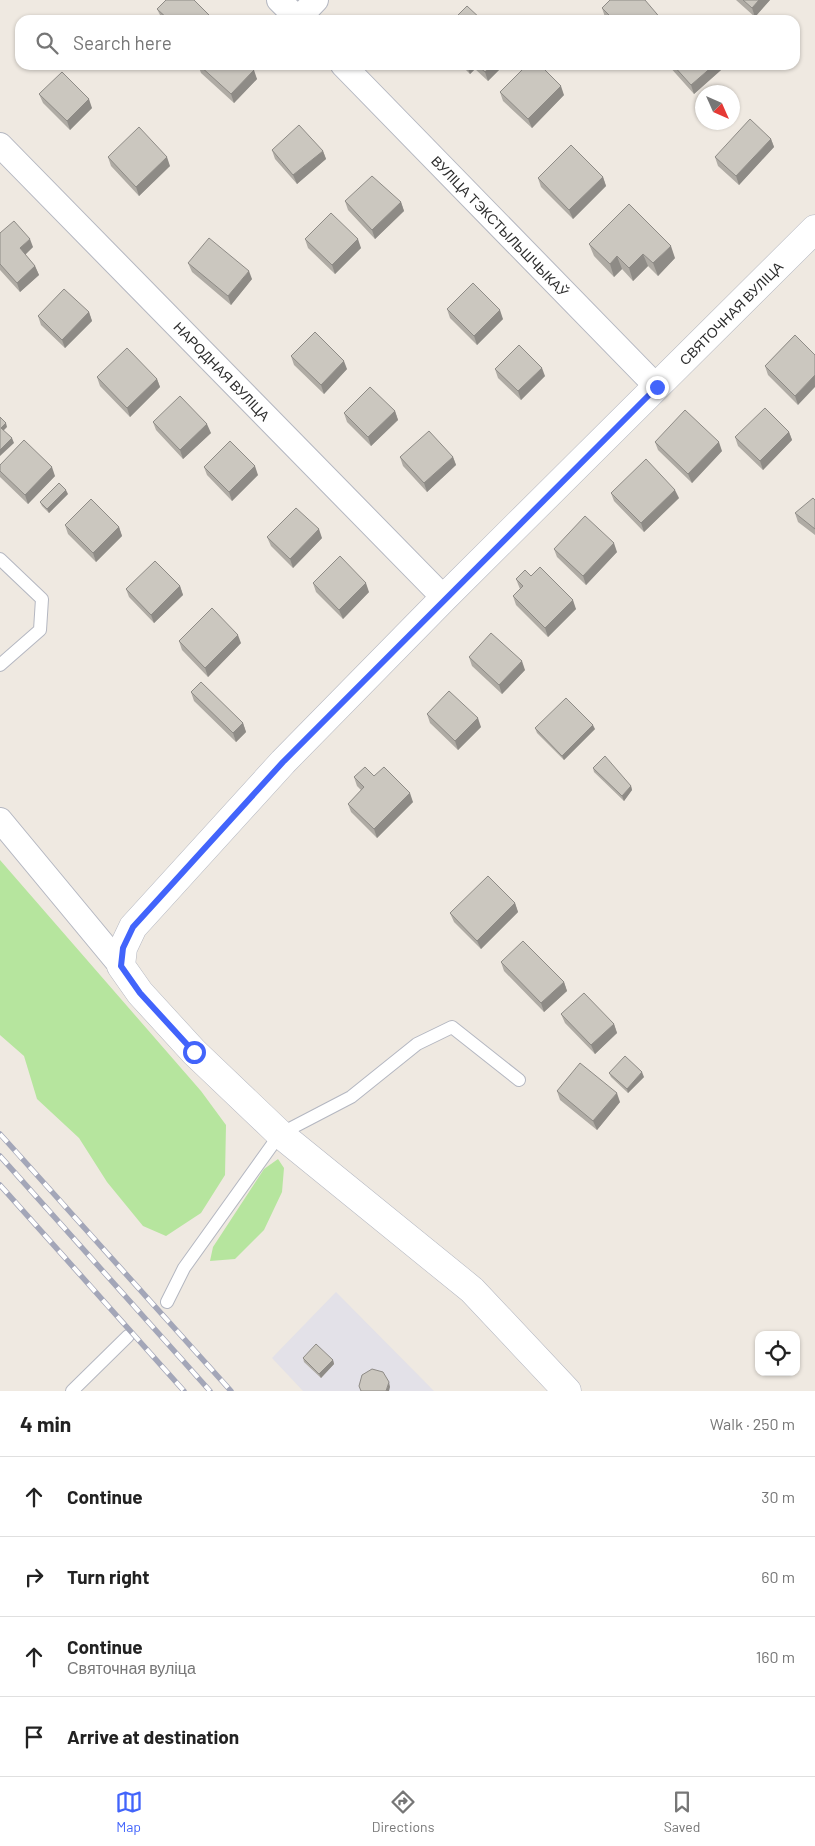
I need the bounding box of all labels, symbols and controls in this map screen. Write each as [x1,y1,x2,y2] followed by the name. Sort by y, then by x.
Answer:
[15,15,800,70] search box
[33,29,61,57] icon: search
[73,31,172,54] text: Search here
[695,85,740,130] north arrow
[428,152,572,300] street label: ВУЛІЦА ТЭКСТЫЛЬШЧЫКАЎ
[676,257,787,368] street label: СВЯТОЧНАЯ ВУЛІЦА
[170,318,274,424] street label: НАРОДНАЯ ВУЛІЦА
[646,376,669,399] route end
[183,1041,206,1064] route start
[755,1331,800,1376] map controls
[755,1331,800,1376] button: locate
[20,1411,71,1436] text: 4 min
[710,1414,795,1433] text: Walk · 250 m
[20,1483,48,1511] icon: ahead
[67,1485,143,1508] text: Continue
[761,1487,795,1506] text: 30 m
[20,1563,48,1591] icon: right
[67,1565,149,1588] text: Turn right
[761,1567,795,1586] text: 60 m
[67,1635,143,1658] text: Continue
[20,1643,48,1671] icon: ahead
[756,1647,795,1666] text: 160 m
[67,1658,196,1677] text: Святочная вуліца
[20,1723,48,1751] icon: arrive
[67,1725,239,1748] text: Arrive at destination
[115,1788,143,1835] tab: Map
[372,1788,434,1835] tab: Directions
[664,1788,700,1835] tab: Saved

